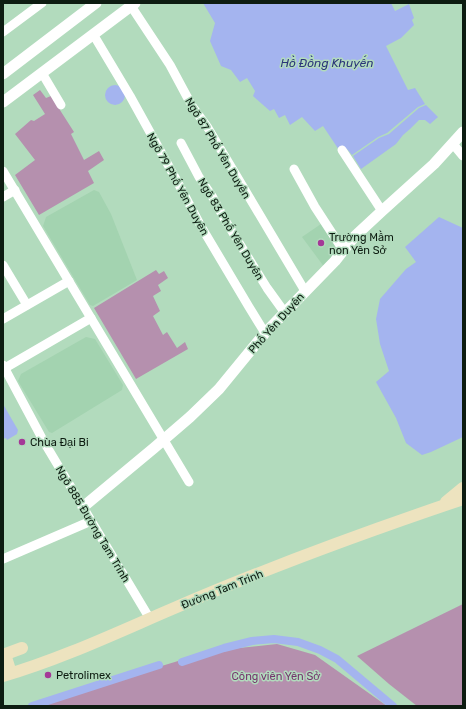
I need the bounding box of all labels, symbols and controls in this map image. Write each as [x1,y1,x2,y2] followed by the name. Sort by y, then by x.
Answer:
[280,55,374,70] water label: Hồ Đồng Khuyến
[182,95,254,201] street label: Ngõ 87 Phố Yên Duyên
[144,130,212,238] street label: Ngõ 79 Phố Yên Duyên
[195,175,267,283] street label: Ngõ 83 Phố Yên Duyên
[329,230,394,257] place label: Trường Mầm non Yên Sở
[316,238,326,248] marker: Trường Mầm non Yên Sở
[245,289,307,356] street label: Phố Yên Duyên
[30,436,89,449] place label: Chùa Đại Bi
[17,437,27,447] marker: Chùa Đại Bi
[53,464,133,585] street label: Ngõ 885 Đường Tam Trinh
[179,567,265,612] street label: Đường Tam Trinh
[56,669,111,682] place label: Petrolimex
[43,670,53,680] marker: Petrolimex
[232,670,321,683] park label: Công viên Yên Sở

